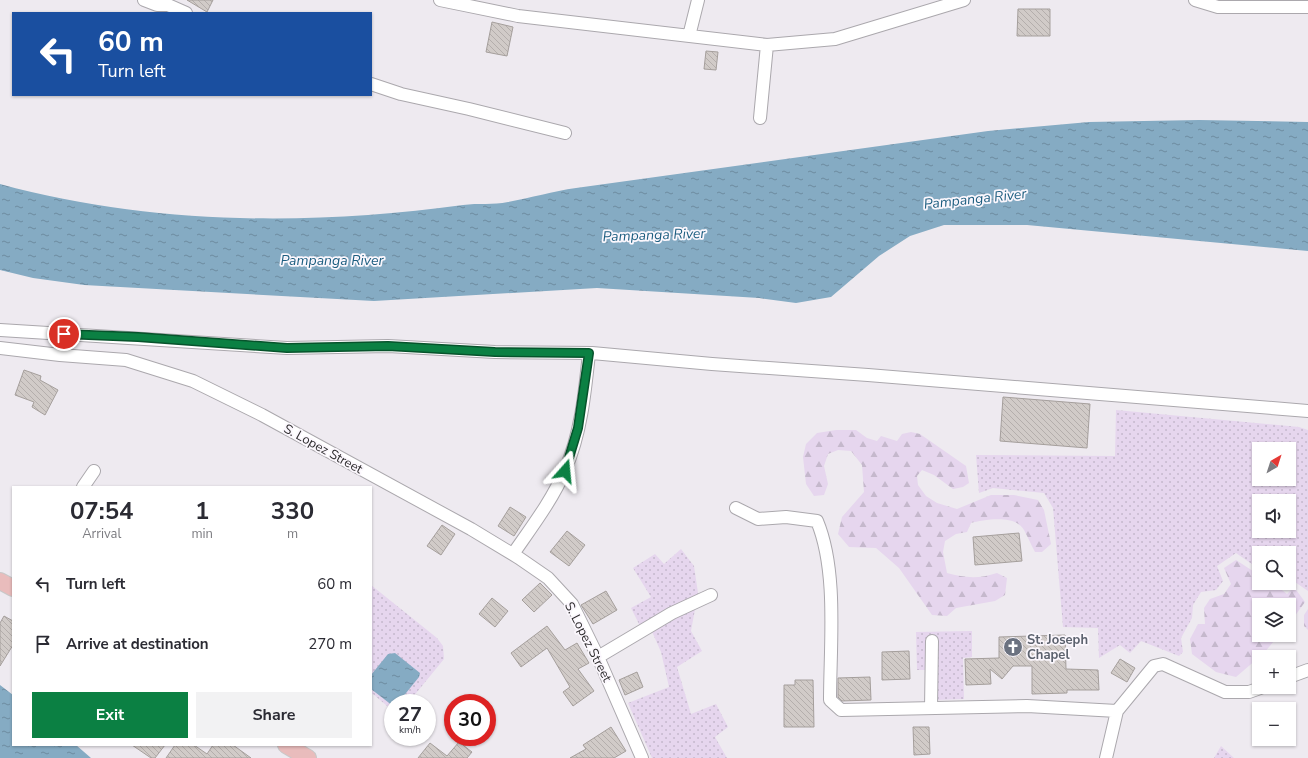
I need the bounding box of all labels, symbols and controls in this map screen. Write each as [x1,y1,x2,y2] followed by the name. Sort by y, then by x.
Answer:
[98,23,164,61] text: 60 m
[32,28,84,80] icon: left
[98,59,166,83] text: Turn left
[923,184,1028,214] water label: Pampanga River
[602,224,707,246] water label: Pampanga River
[281,251,384,270] water label: Pampanga River
[47,317,81,351] pin
[53,323,75,345] icon: arrive
[280,420,366,478] street label: S. Lopez Street
[1252,442,1296,486] north arrow
[1252,442,1296,746] map controls
[544,450,586,492] position arrow
[1252,494,1296,538] button: sound
[70,495,133,527] text: 07:54
[195,495,209,527] text: 1
[271,495,314,527] text: 330
[82,525,121,543] text: Arrival
[191,525,213,543] text: min
[287,525,298,543] text: m
[1252,546,1296,590] button: search
[32,573,54,595] icon: left
[66,574,125,594] text: Turn left
[317,574,352,594] text: 60 m
[1252,598,1296,642] button: layers
[560,599,616,686] street label: S. Lopez Street
[1027,631,1088,664] place label: St. Joseph Chapel
[32,633,54,655] icon: arrive
[66,634,209,654] text: Arrive at destination
[308,634,352,654] text: 270 m
[1002,636,1024,658] church icon: St. Joseph Chapel
[1252,650,1296,694] button: +
[32,692,188,738] button: Exit
[196,692,352,738] button: Share
[444,694,496,746] speed limit sign: 30
[398,701,422,728] text: 27
[1252,702,1296,746] button: −
[399,723,421,737] text: km/h

